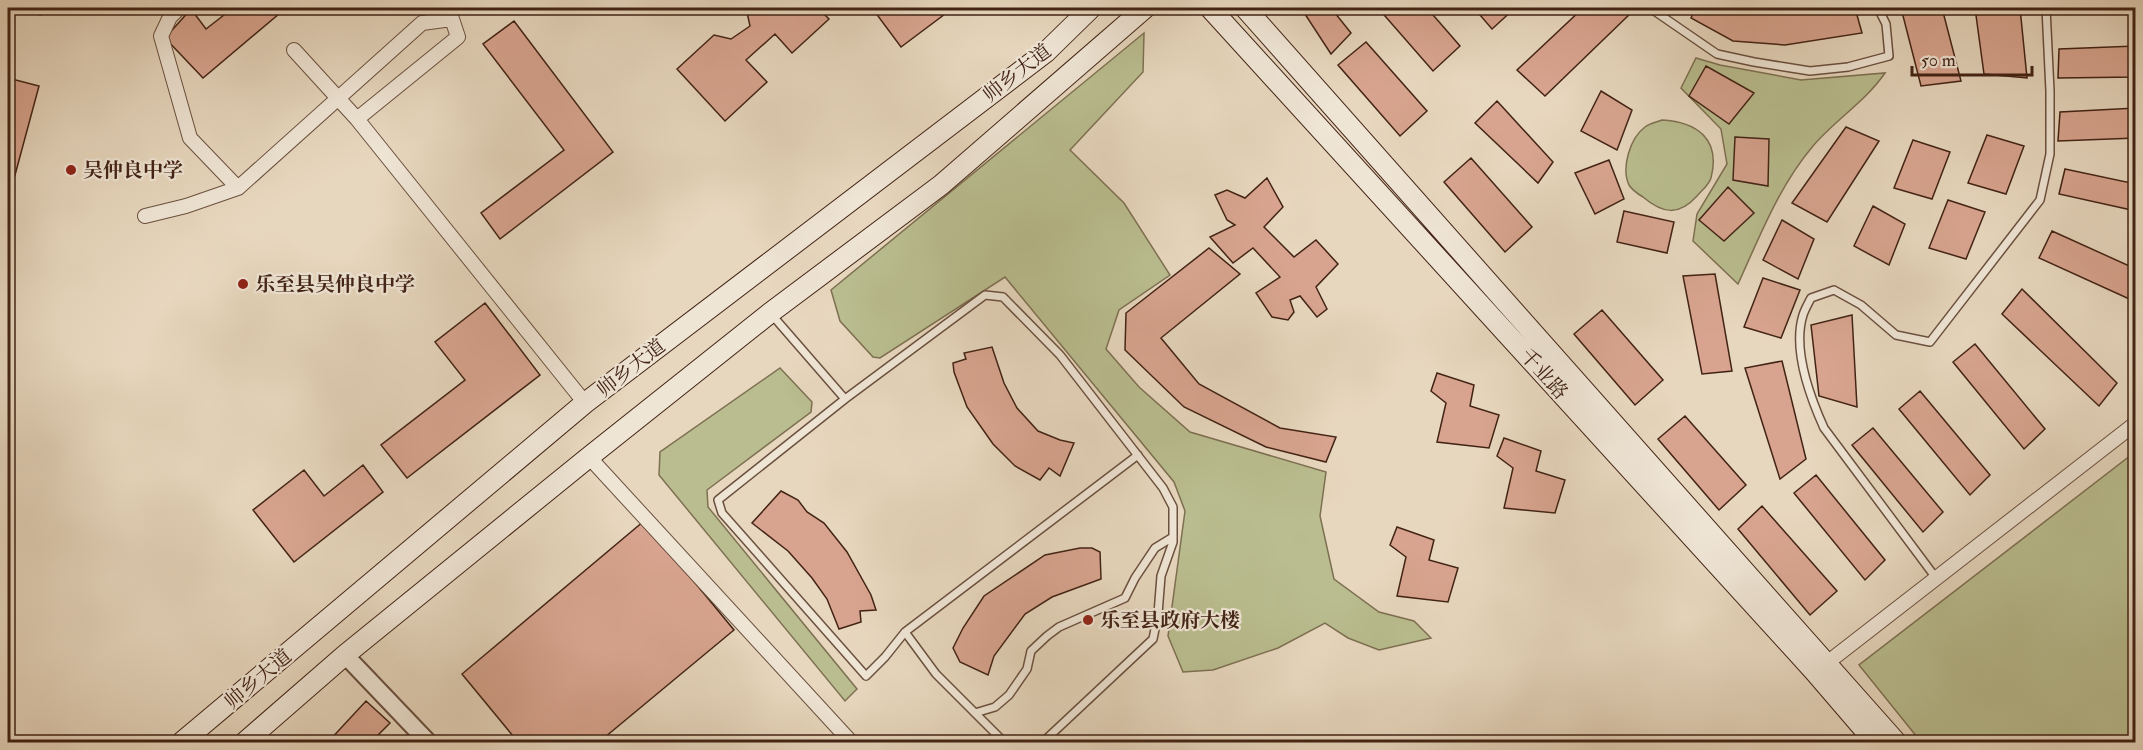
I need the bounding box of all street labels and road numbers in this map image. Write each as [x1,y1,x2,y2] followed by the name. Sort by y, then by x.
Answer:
[978,39,1056,107] street label: 帅乡大道
[592,334,670,402] street label: 帅乡大道
[1515,343,1573,405] street label: 千业路
[219,644,297,714] street label: 帅乡大道

